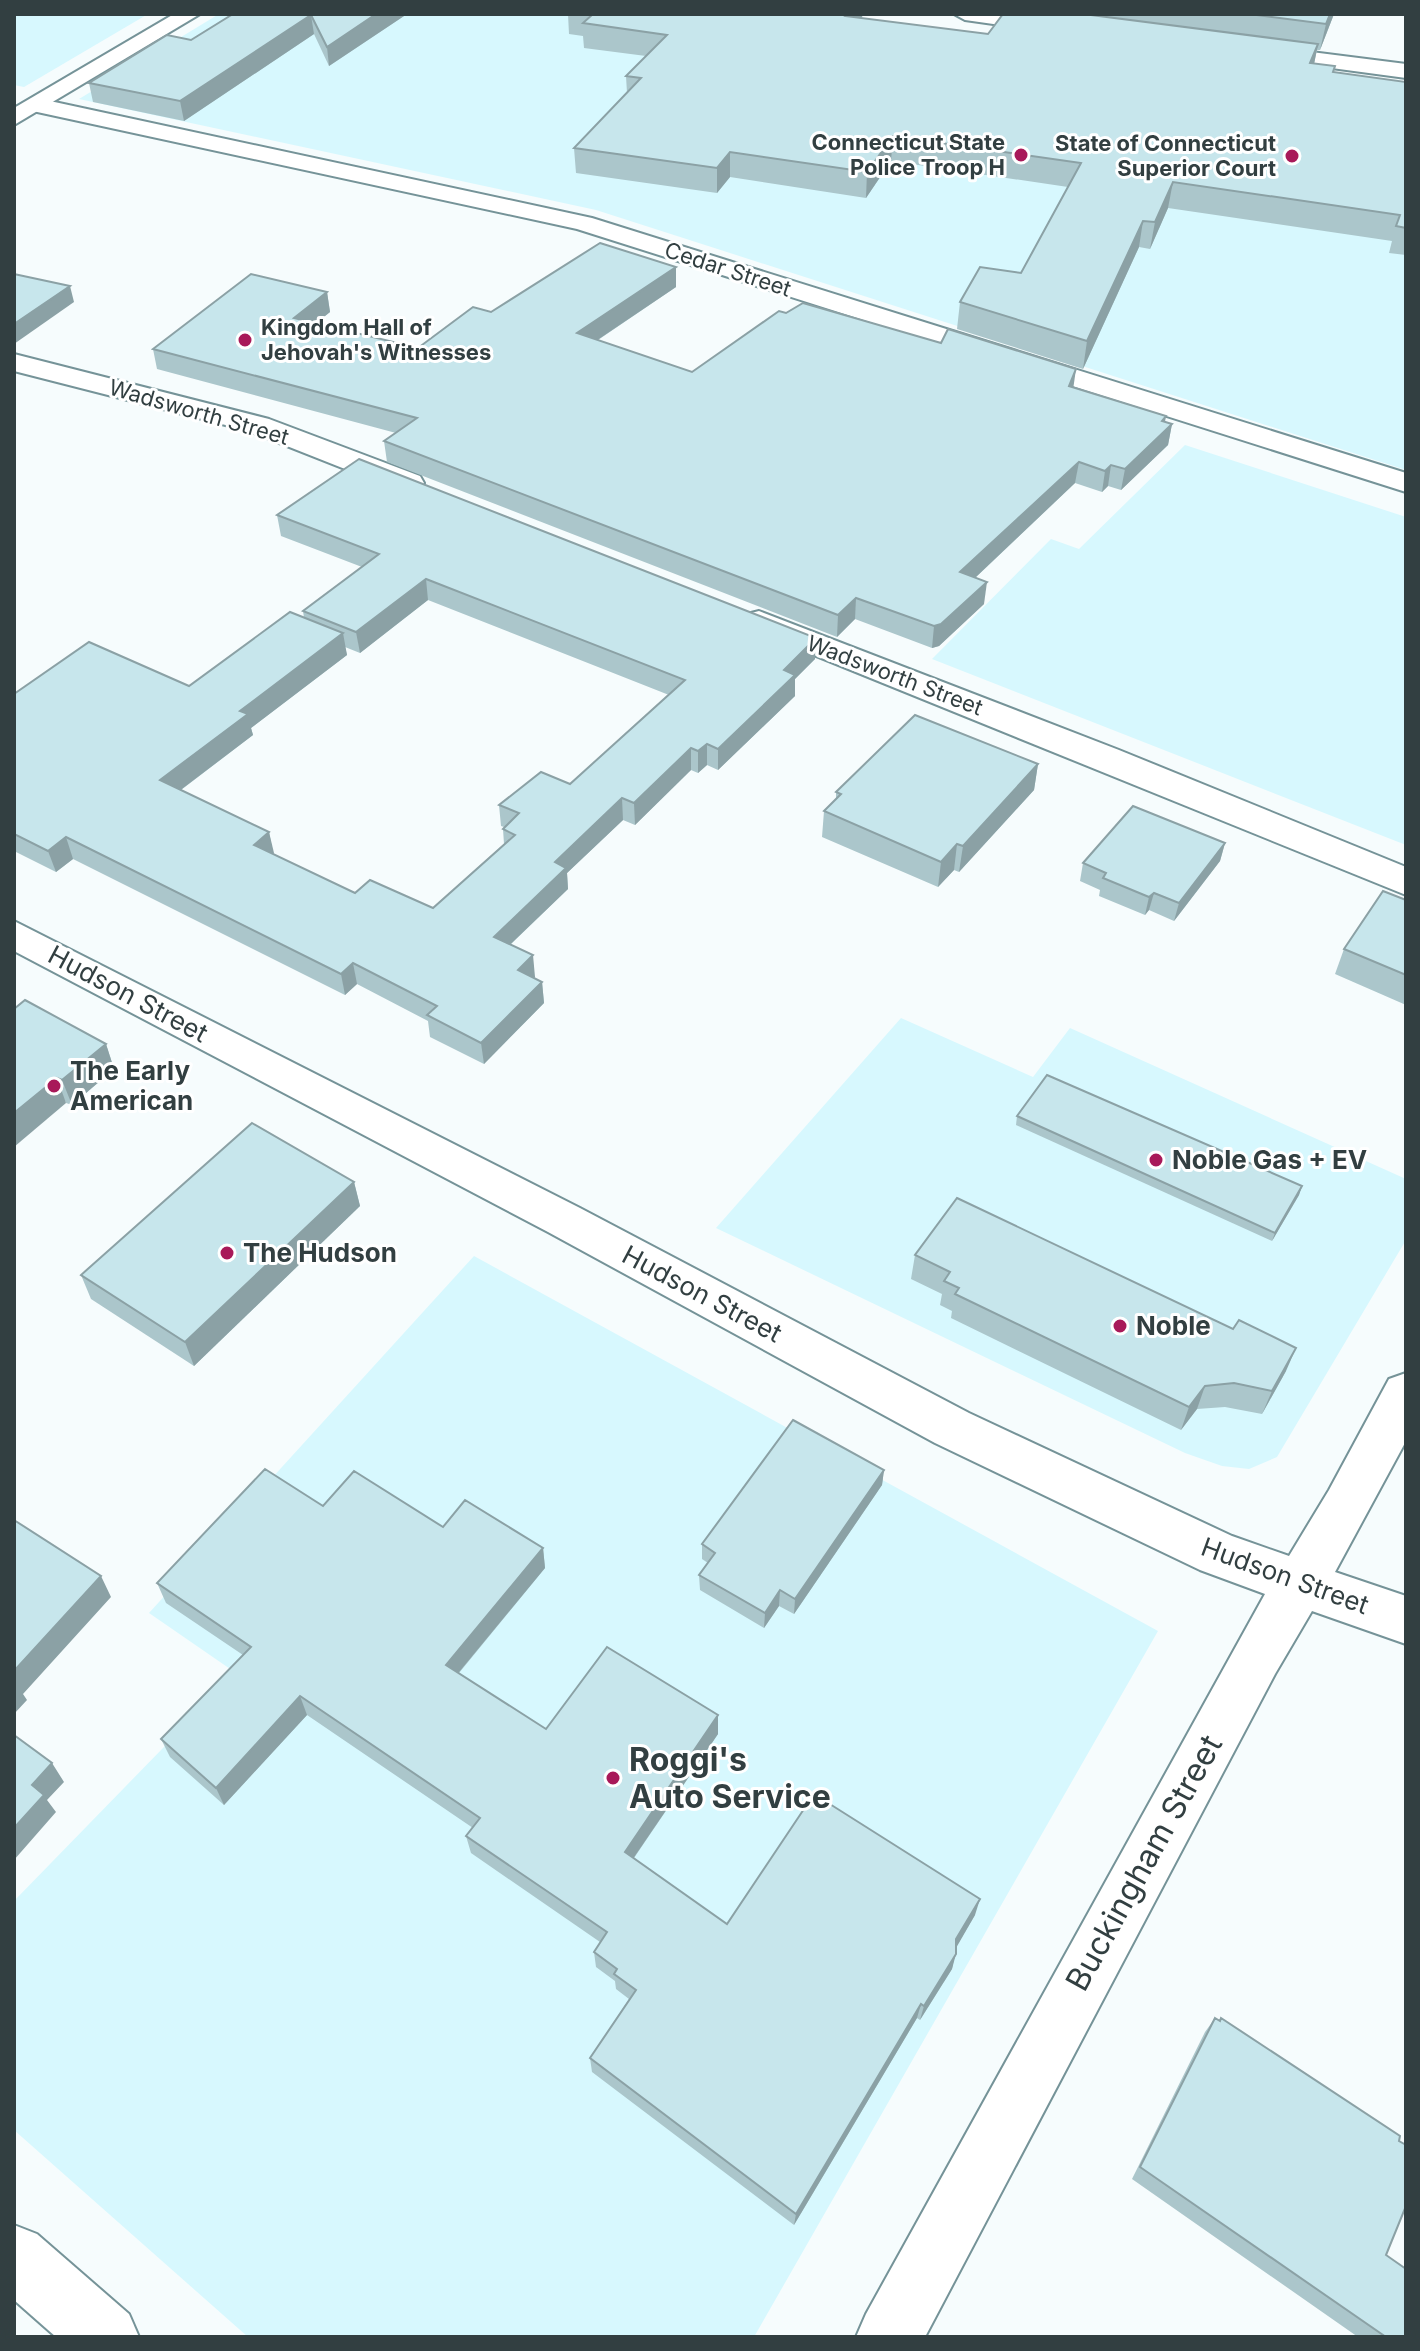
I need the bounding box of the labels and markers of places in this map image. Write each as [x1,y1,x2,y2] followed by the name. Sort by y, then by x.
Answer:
[812,129,1005,180] place label: Connecticut State Police Troop H
[1055,130,1276,181] place label: State of Connecticut Superior Court
[1012,146,1030,164] marker: Connecticut State Police Troop H
[1283,147,1301,165] marker: State of Connecticut Superior Court
[261,314,491,365] place label: Kingdom Hall of Jehovah's Witnesses
[236,331,254,349] marker: Kingdom Hall of Jehovah's Witnesses
[70,1055,193,1116] place label: The Early American
[45,1077,63,1095] marker: The Early American
[1172,1144,1367,1175] place label: Noble Gas + EV
[1147,1151,1165,1169] marker: Noble Gas + EV
[243,1237,397,1268] place label: The Hudson
[218,1244,236,1262] marker: The Hudson
[1136,1310,1211,1341] place label: Noble
[1111,1317,1129,1335] marker: Noble
[629,1740,831,1816] place label: Roggi's Auto Service
[604,1769,622,1787] marker: Roggi's Auto Service

